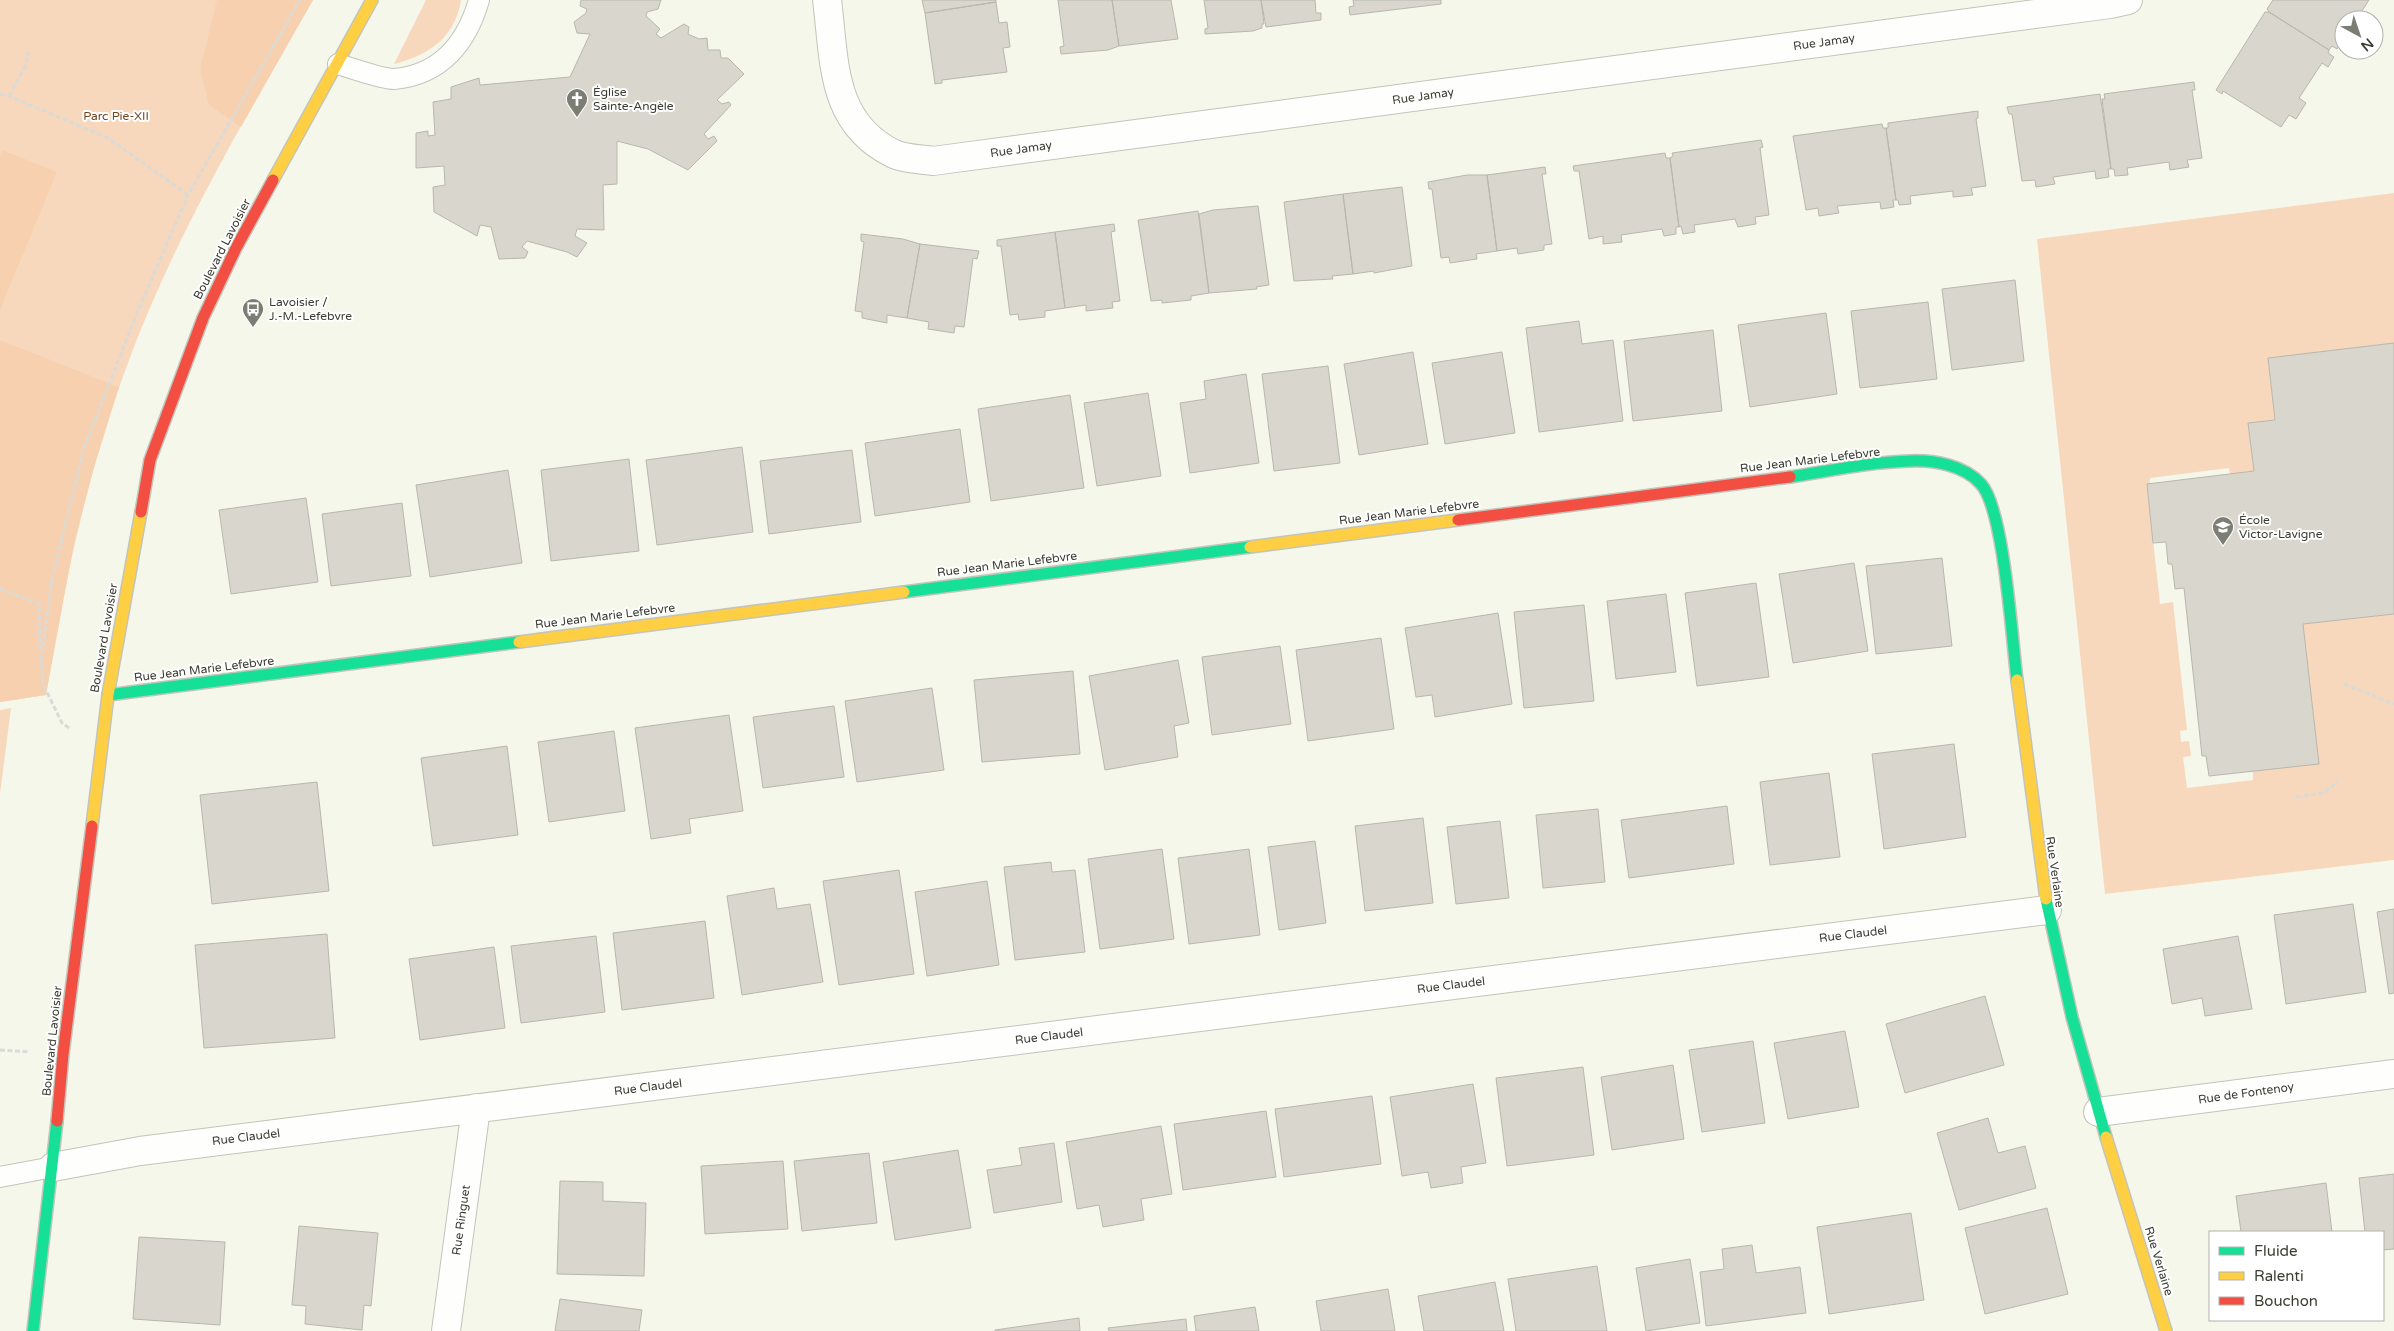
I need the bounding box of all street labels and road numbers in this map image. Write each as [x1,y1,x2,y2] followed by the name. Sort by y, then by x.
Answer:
[1792,31,1856,53] street label: Rue Jamay
[1391,85,1455,107] street label: Rue Jamay
[989,138,1053,160] street label: Rue Jamay
[191,196,254,302] street label: Boulevard Lavoisier
[1739,444,1881,476] street label: Rue Jean Marie Lefebvre
[1338,496,1480,528] street label: Rue Jean Marie Lefebvre
[936,548,1078,580] street label: Rue Jean Marie Lefebvre
[87,582,121,694] street label: Boulevard Lavoisier
[534,600,676,632] street label: Rue Jean Marie Lefebvre
[133,653,275,685] street label: Rue Jean Marie Lefebvre
[2043,836,2067,909] street label: Rue Verlaine
[1818,923,1888,945] street label: Rue Claudel
[1416,974,1486,996] street label: Rue Claudel
[39,985,65,1097] street label: Boulevard Lavoisier
[1014,1025,1084,1047] street label: Rue Claudel
[613,1076,683,1098] street label: Rue Claudel
[2197,1079,2295,1107] street label: Rue de Fontenoy
[211,1126,281,1148] street label: Rue Claudel
[449,1184,473,1256] street label: Rue Ringuet
[2142,1225,2176,1298] street label: Rue Verlaine

